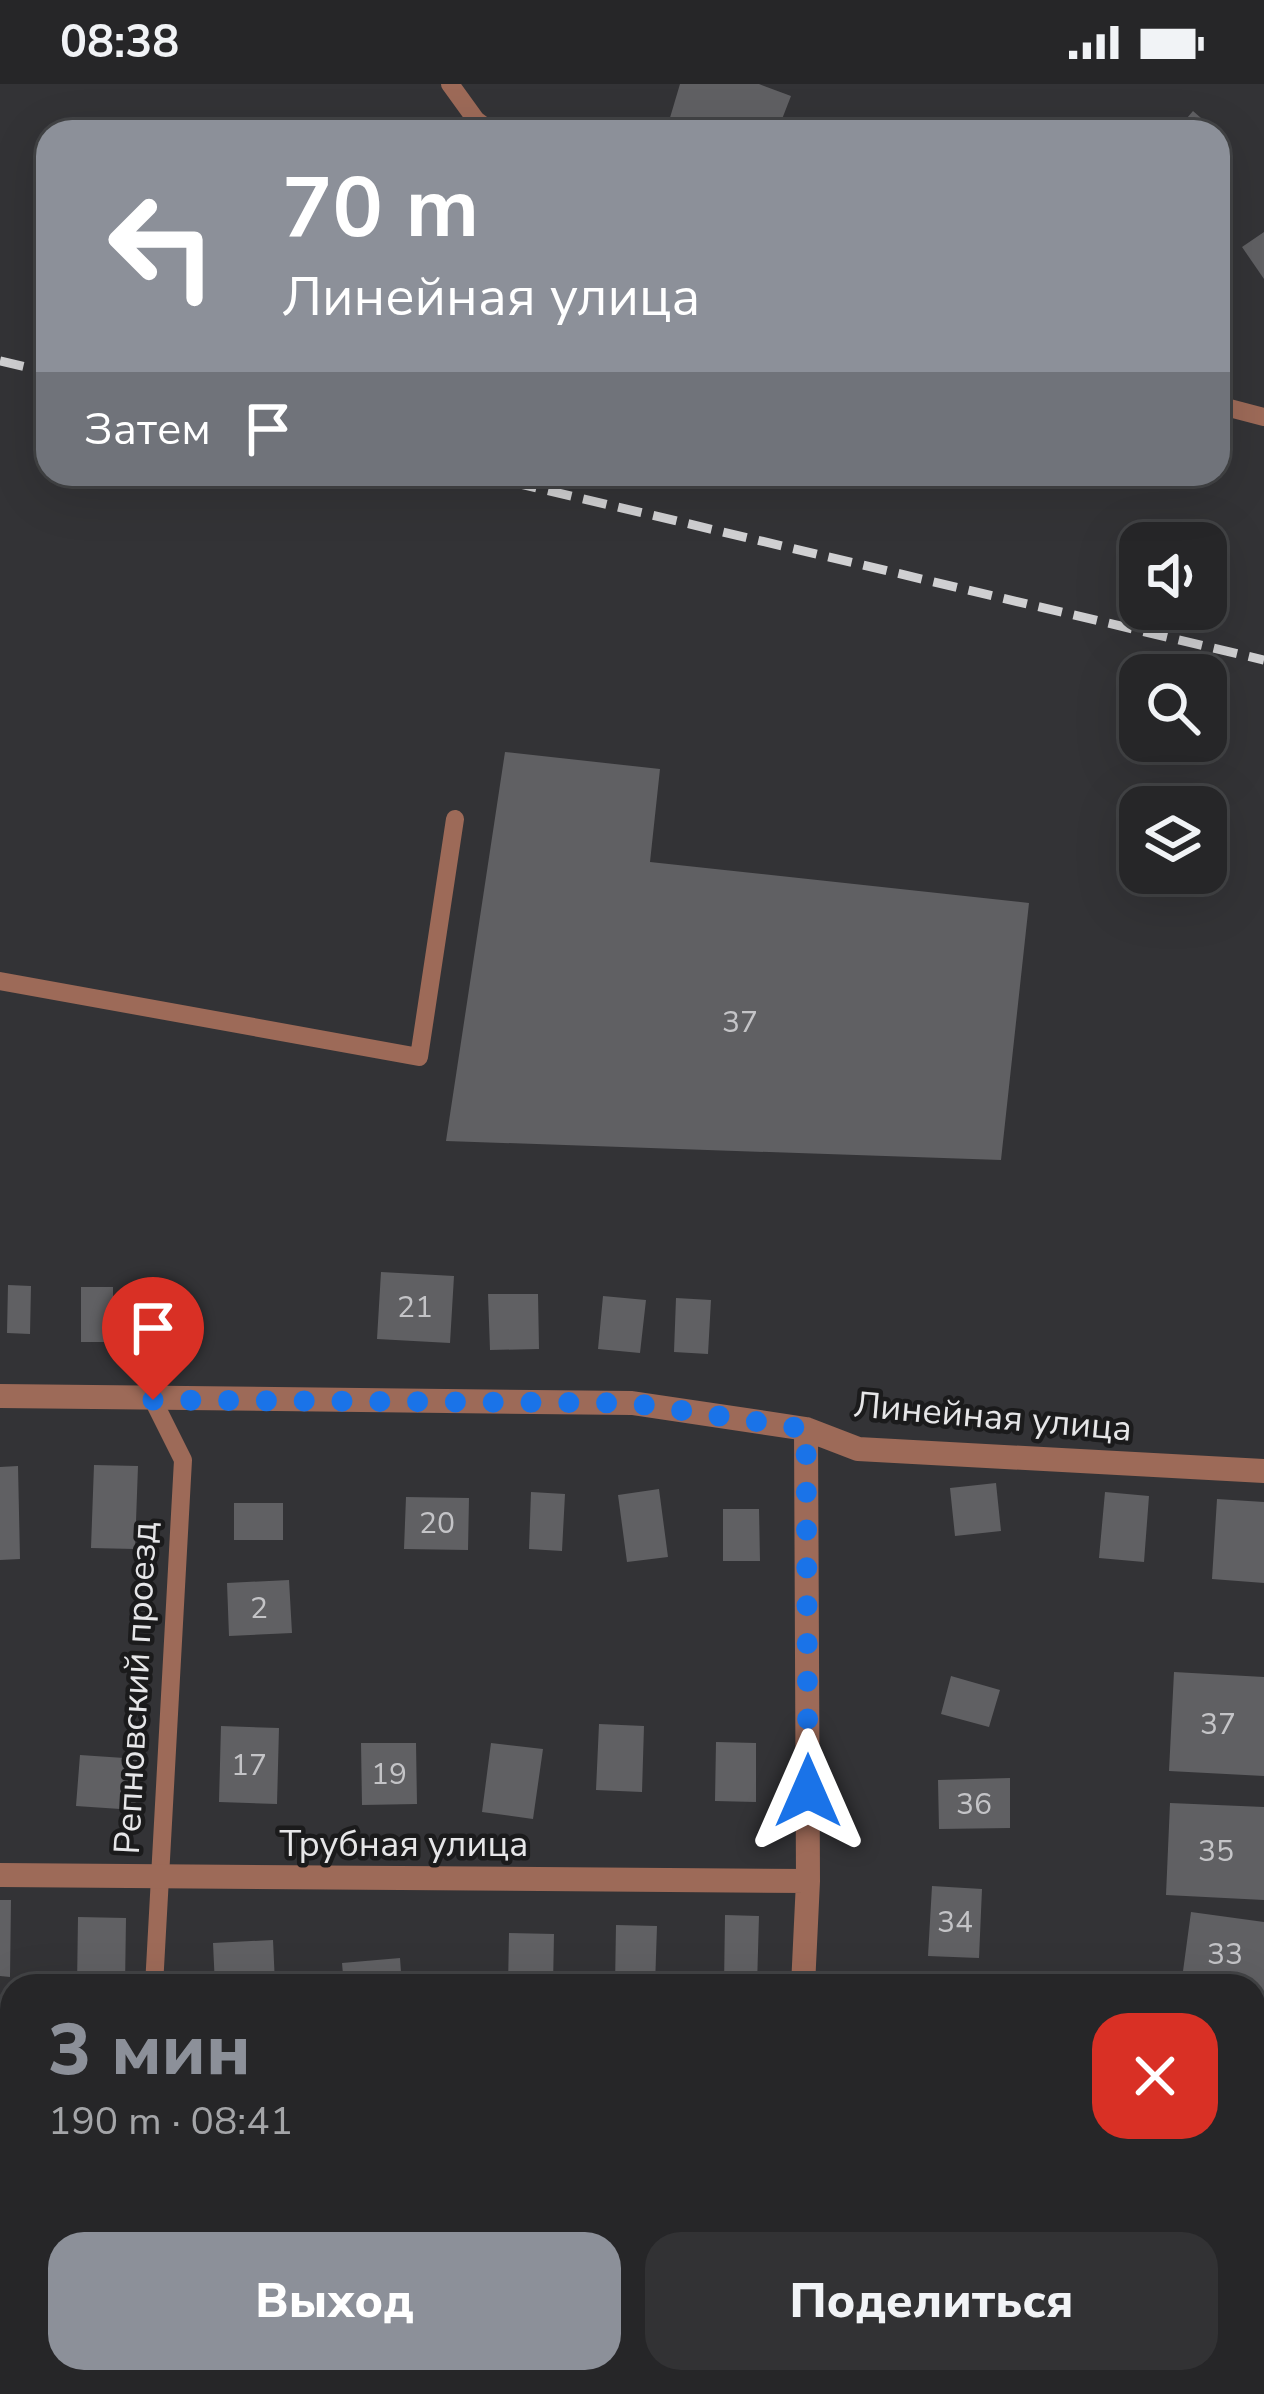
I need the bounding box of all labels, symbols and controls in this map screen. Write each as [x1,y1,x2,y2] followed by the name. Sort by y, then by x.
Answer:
[60,12,179,73] text: 08:38
[282,151,479,266] text: 70 m
[84,168,240,324] icon: left
[282,260,700,334] text: Линейная улица
[235,396,301,462] icon: arrive
[84,399,211,460] text: Затем
[1119,522,1227,894] map controls
[1119,522,1227,630] button: sound
[1119,654,1227,762] button: search
[1119,786,1227,894] button: layers
[722,1002,758,1043] house number: 37
[102,1277,204,1400] pin
[397,1287,433,1328] house number: 21
[120,1295,186,1361] icon: arrive
[852,1380,1134,1454] street label: Линейная улица
[419,1503,455,1544] house number: 20
[103,1520,169,1856] street label: Репновский проезд
[250,1588,268,1629] house number: 2
[1200,1704,1236,1745] house number: 37
[745,1728,871,1854] position arrow
[231,1745,267,1786] house number: 17
[371,1754,407,1795] house number: 19
[956,1784,992,1825] house number: 36
[280,1820,528,1869] street label: Трубная улица
[1198,1831,1234,1872] house number: 35
[937,1902,973,1943] house number: 34
[1207,1934,1243,1975] house number: 33
[48,2001,251,2099] text: 3 мин
[1092,2013,1218,2139] button: close
[48,2095,293,2148] text: 190 m · 08:41
[48,2232,621,2370] button: Выход
[645,2232,1218,2370] button: Поделиться

